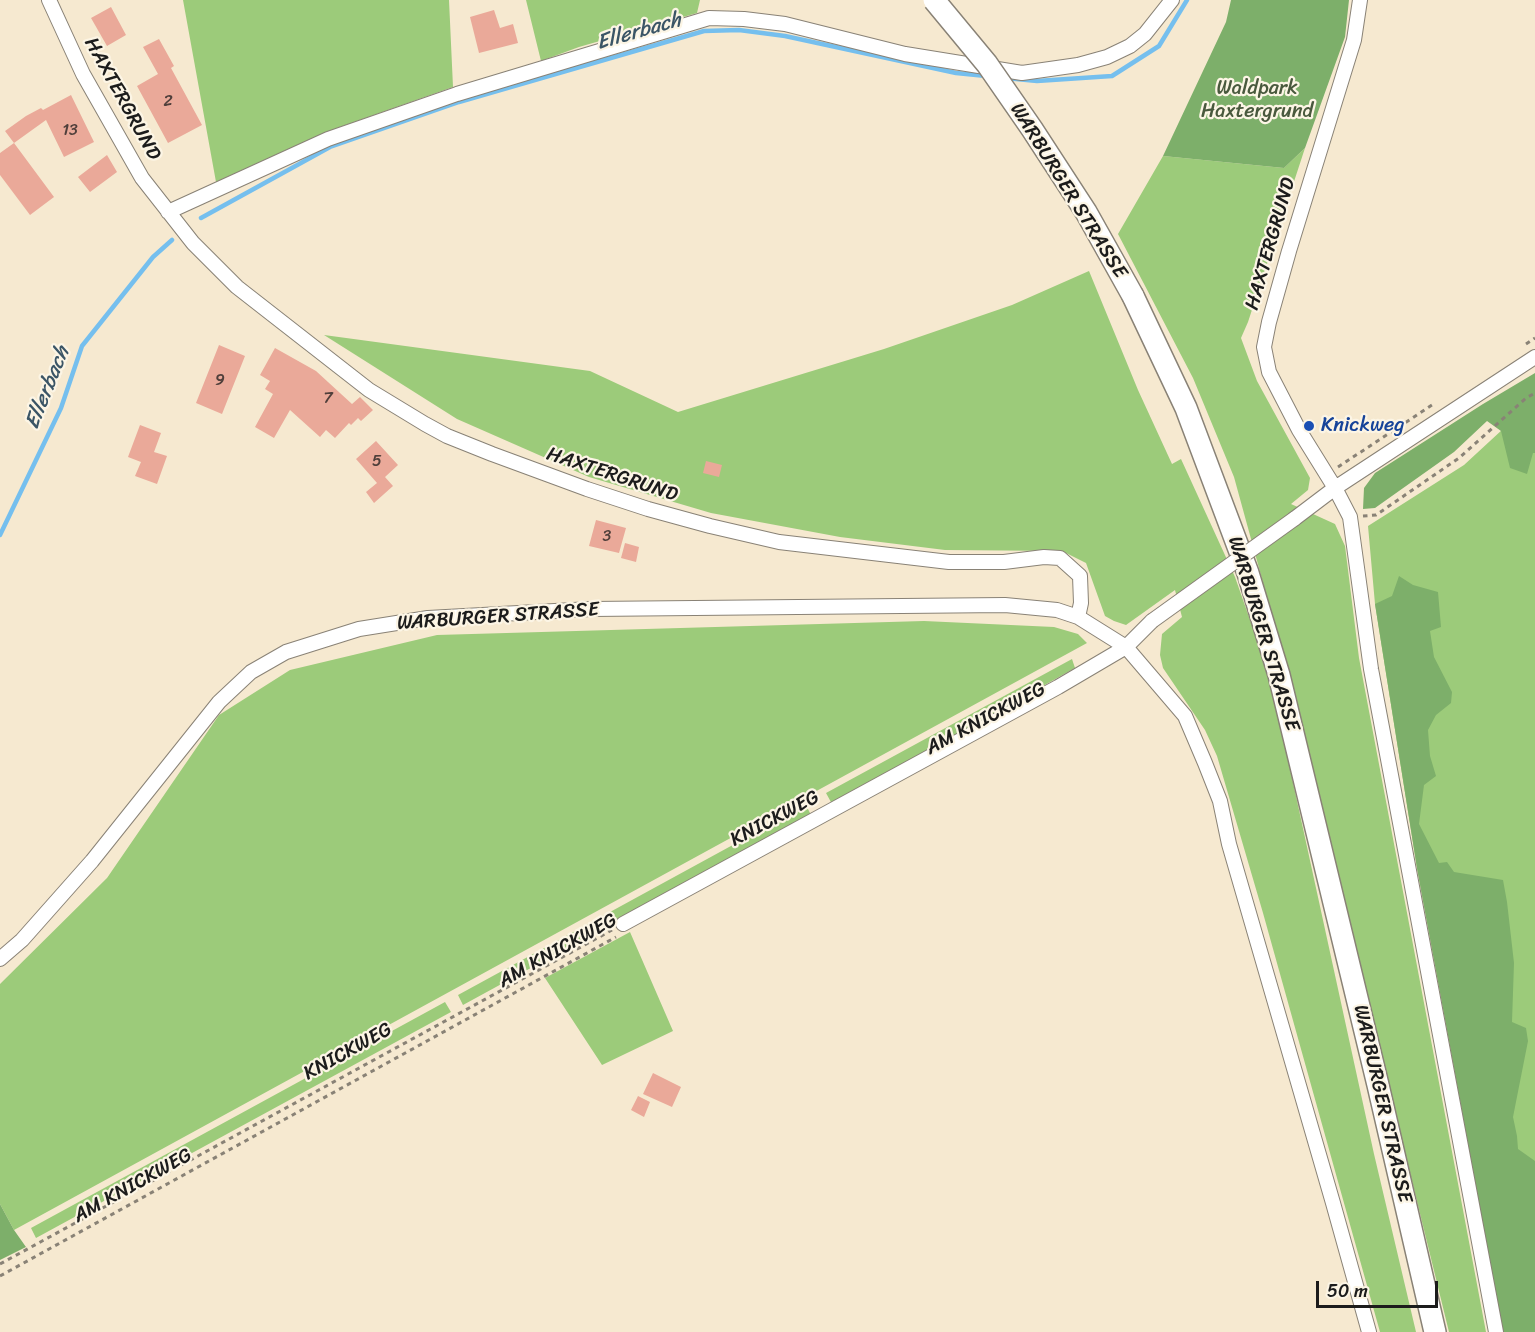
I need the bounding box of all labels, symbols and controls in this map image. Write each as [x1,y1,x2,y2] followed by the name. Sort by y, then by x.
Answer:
[594,8,684,56] water label: Ellerbach
[78,33,166,165] street label: HAXTERGRUND
[1201,77,1313,124] park label: Waldpark Haxtergrund
[163,92,173,112] house number: 2
[1004,99,1132,283] street label: WARBURGER STRASSE
[62,121,78,141] house number: 13
[1241,175,1301,313] street label: HAXTERGRUND
[20,343,76,433] water label: Ellerbach
[215,371,225,391] house number: 9
[323,389,333,409] house number: 7
[1321,414,1404,438] place label: Knickweg
[1302,419,1316,433] marker: Knickweg
[543,442,681,508] street label: HAXTERGRUND
[372,452,382,472] house number: 5
[603,527,611,547] house number: 3
[1222,534,1304,734] street label: WARBURGER STRASSE
[396,598,600,636] street label: WARBURGER STRASSE
[922,677,1050,761] street label: AM KNICKWEG
[726,786,824,852] street label: KNICKWEG
[494,908,622,994] street label: AM KNICKWEG
[1348,1003,1416,1205] street label: WARBURGER STRASSE
[300,1018,396,1086] street label: KNICKWEG
[69,1143,197,1229] street label: AM KNICKWEG
[1319,1269,1440,1307] scale bar
[1327,1275,1368,1307] text: 50 m

